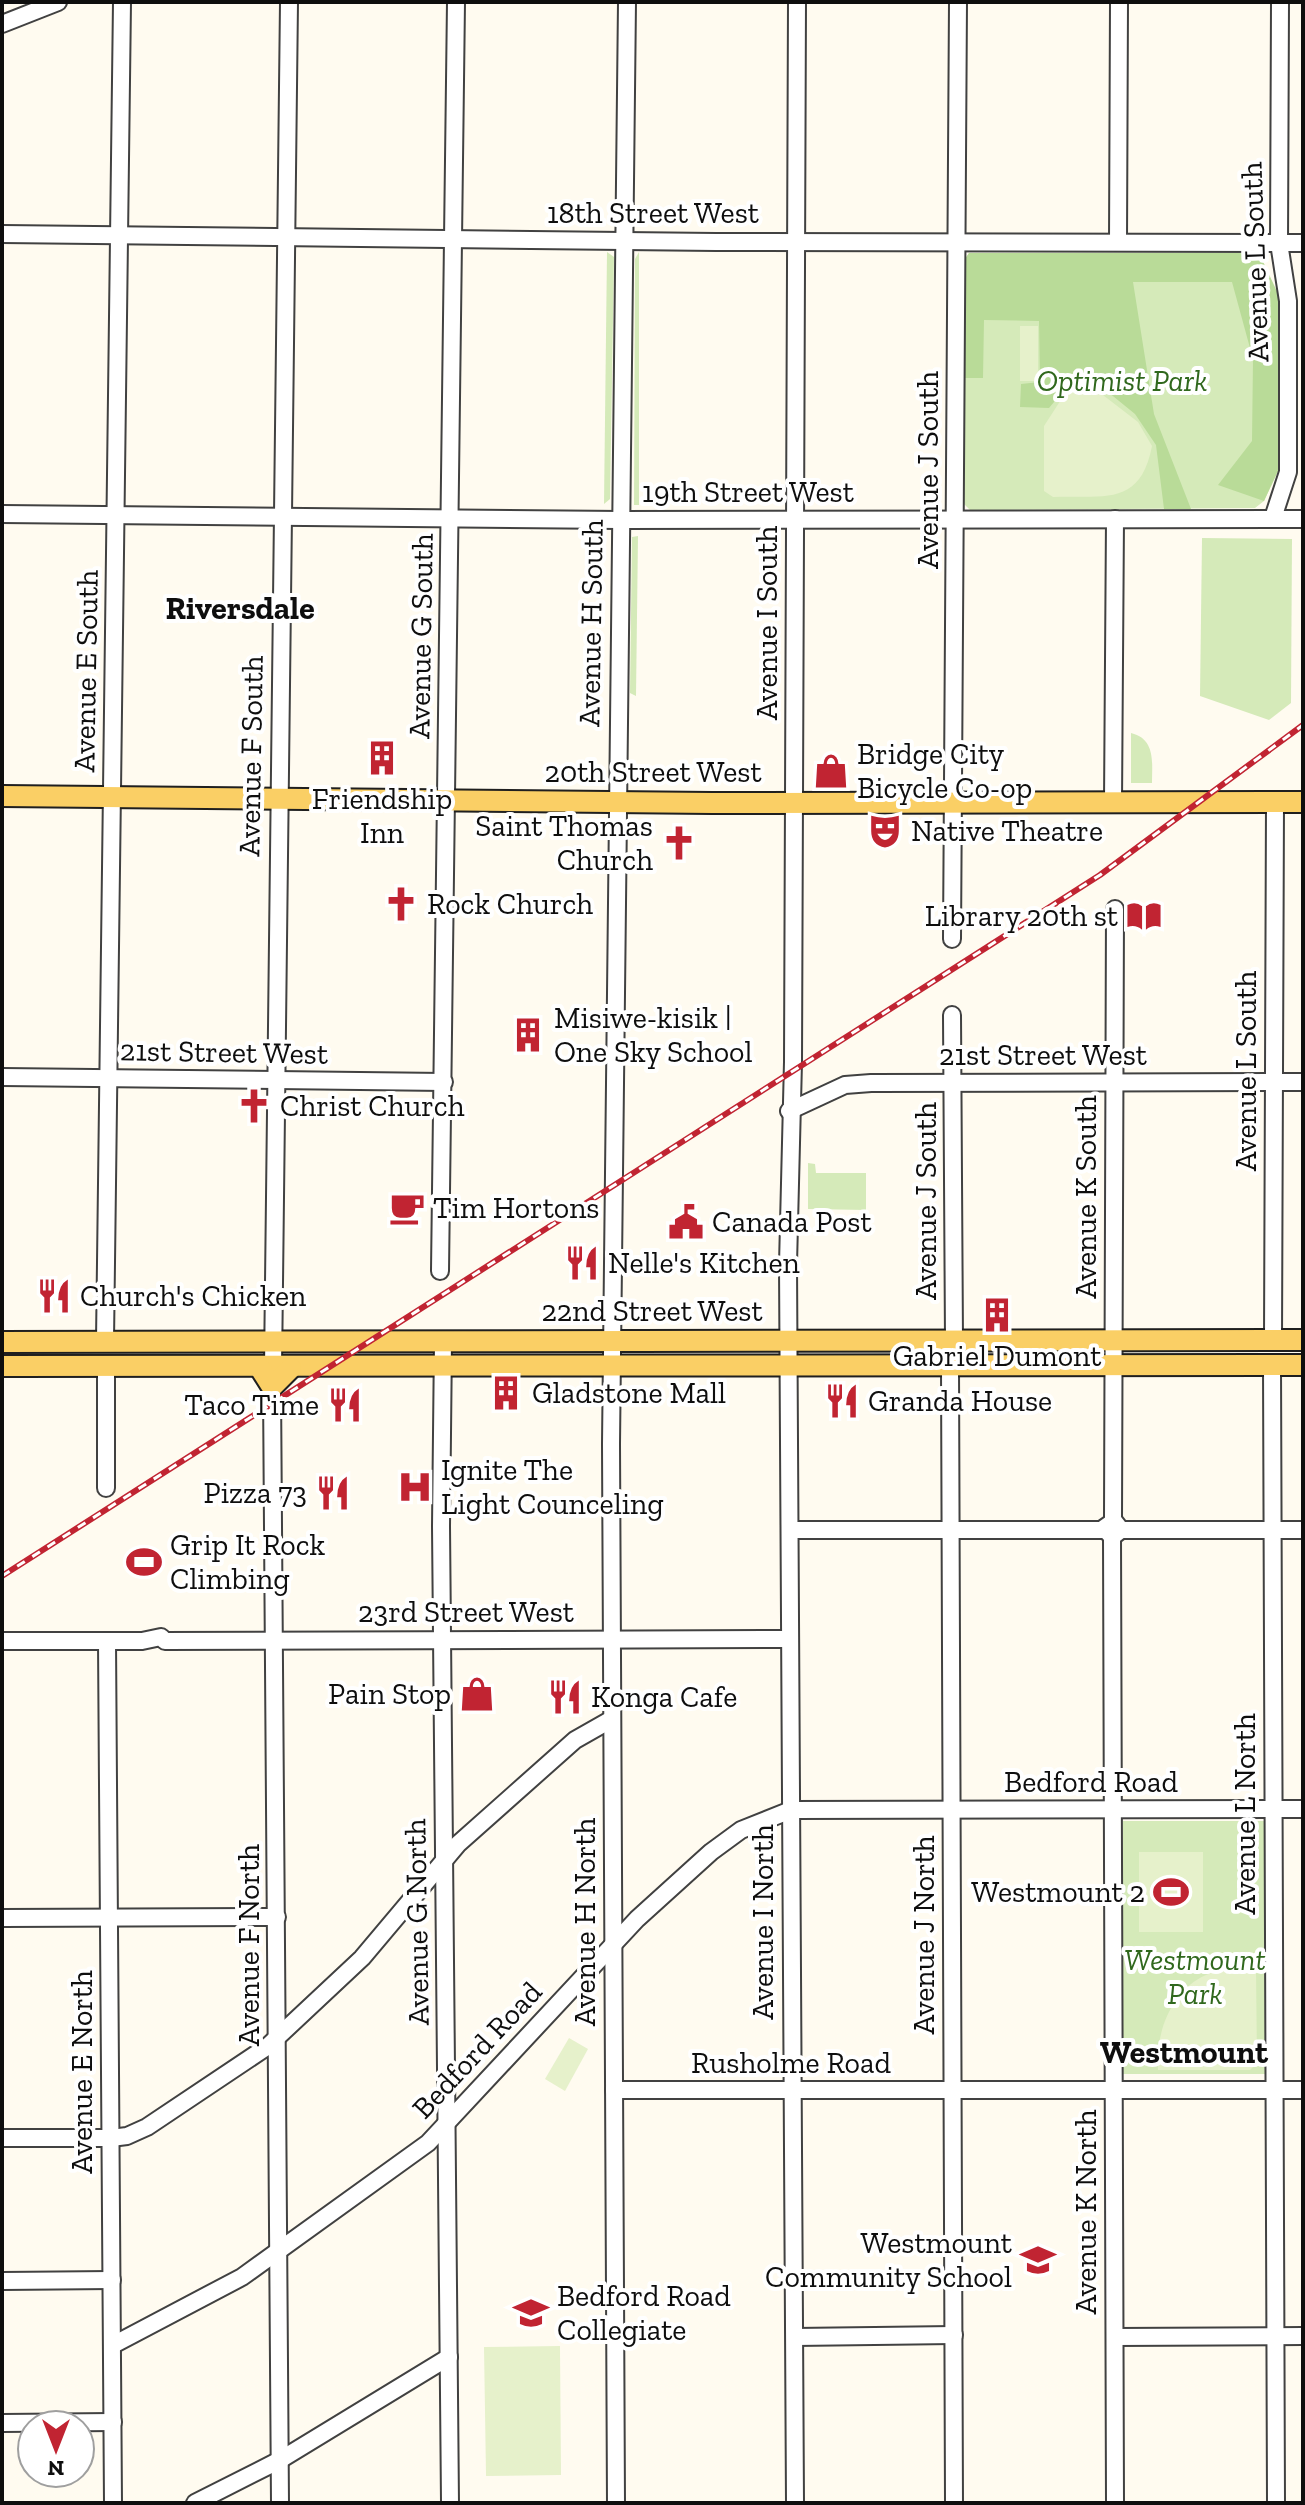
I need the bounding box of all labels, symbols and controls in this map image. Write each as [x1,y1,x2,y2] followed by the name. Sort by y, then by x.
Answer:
[1234,161,1276,363] street label: Avenue L South
[547,195,759,231] street label: 18th Street West
[1037,363,1207,399] park label: Optimist Park
[910,371,946,569] street label: Avenue J South
[642,474,854,510] street label: 19th Street West
[571,519,611,727] street label: Avenue H South
[749,526,785,720] street label: Avenue I South
[401,533,441,739] street label: Avenue G South
[66,569,106,773] street label: Avenue E South
[165,589,315,627] district label: Riversdale
[231,655,271,857] street label: Avenue F South
[857,736,1032,806] place label: Bridge City Bicycle Co-op
[363,739,401,777] building icon: Friendship Inn
[812,752,850,790] shop icon: Bridge City Bicycle Co-op
[544,754,762,790] street label: 20th Street West
[312,781,452,851] place label: Friendship Inn
[475,808,653,878] place label: Saint Thomas Church
[866,812,904,850] theatre icon: Native Theatre
[911,813,1103,849] place label: Native Theatre
[660,824,698,862] church icon: Saint Thomas Church
[382,885,420,923] church icon: Rock Church
[427,886,593,922] place label: Rock Church
[1125,897,1163,935] library icon: Library 20th st
[925,898,1118,934] place label: Library 20th st
[1228,971,1264,1171] street label: Avenue L South
[554,1000,752,1070] place label: Misiwe-kisik | One Sky School
[509,1016,547,1054] building icon: Misiwe-kisik | One Sky School
[120,1032,328,1072] street label: 21st Street West
[939,1037,1147,1073] street label: 21st Street West
[235,1087,273,1125] church icon: Christ Church
[280,1088,465,1124] place label: Christ Church
[1068,1095,1104,1299] street label: Avenue K South
[908,1102,944,1300] street label: Avenue J South
[388,1189,426,1227] cafe icon: Tim Hortons
[433,1190,600,1226] place label: Tim Hortons
[667,1203,705,1241] public building icon: Canada Post
[712,1204,872,1240] place label: Canada Post
[563,1244,601,1282] restaurant icon: Nelle's Kitchen
[608,1245,800,1281] place label: Nelle's Kitchen
[35,1277,73,1315] restaurant icon: Church's Chicken
[80,1278,306,1314] place label: Church's Chicken
[541,1293,763,1329] street label: 22nd Street West
[978,1296,1016,1334] building icon: Gabriel Dumont
[893,1338,1101,1374] place label: Gabriel Dumont
[487,1374,525,1412] building icon: Gladstone Mall
[532,1375,726,1411] place label: Gladstone Mall
[823,1382,861,1420] restaurant icon: Granda House
[868,1383,1052,1419] place label: Granda House
[326,1386,364,1424] restaurant icon: Taco Time
[184,1387,319,1423] place label: Taco Time
[441,1452,664,1522] place label: Ignite The Light Counceling
[396,1468,434,1506] hospital icon: Ignite The Light Counceling
[314,1474,352,1512] restaurant icon: Pizza 73
[203,1475,307,1511] place label: Pizza 73
[170,1527,326,1597] place label: Grip It Rock Climbing
[125,1543,163,1581] sports icon: Grip It Rock Climbing
[358,1594,574,1630] street label: 23rd Street West
[458,1675,496,1713] shop icon: Pain Stop
[328,1676,451,1712] place label: Pain Stop
[546,1678,584,1716] restaurant icon: Konga Cafe
[591,1679,737,1715] place label: Konga Cafe
[1227,1713,1263,1915] street label: Avenue L North
[1004,1764,1178,1800] street label: Bedford Road
[567,1817,603,2026] street label: Avenue H North
[397,1818,437,2026] street label: Avenue G North
[745,1824,781,2020] street label: Avenue I North
[906,1835,942,2035] street label: Avenue J North
[231,1844,267,2046] street label: Avenue F North
[1152,1873,1190,1911] sports icon: Westmount 2
[971,1874,1145,1910] place label: Westmount 2
[1124,1942,1266,2012] park label: Westmount Park
[64,1970,100,2174] street label: Avenue E North
[405,1974,550,2126] street label: Bedford Road
[1100,2033,1268,2071] district label: Westmount
[691,2045,892,2081] street label: Rusholme Road
[1068,2109,1104,2314] street label: Avenue K North
[765,2225,1012,2295] place label: Westmount Community School
[1019,2241,1057,2279] school or university icon: Westmount Community School
[557,2278,731,2348] place label: Bedford Road Collegiate
[512,2294,550,2332] school or university icon: Bedford Road Collegiate
[16,2409,96,2489] north arrow
[47,2455,64,2482] text: N

